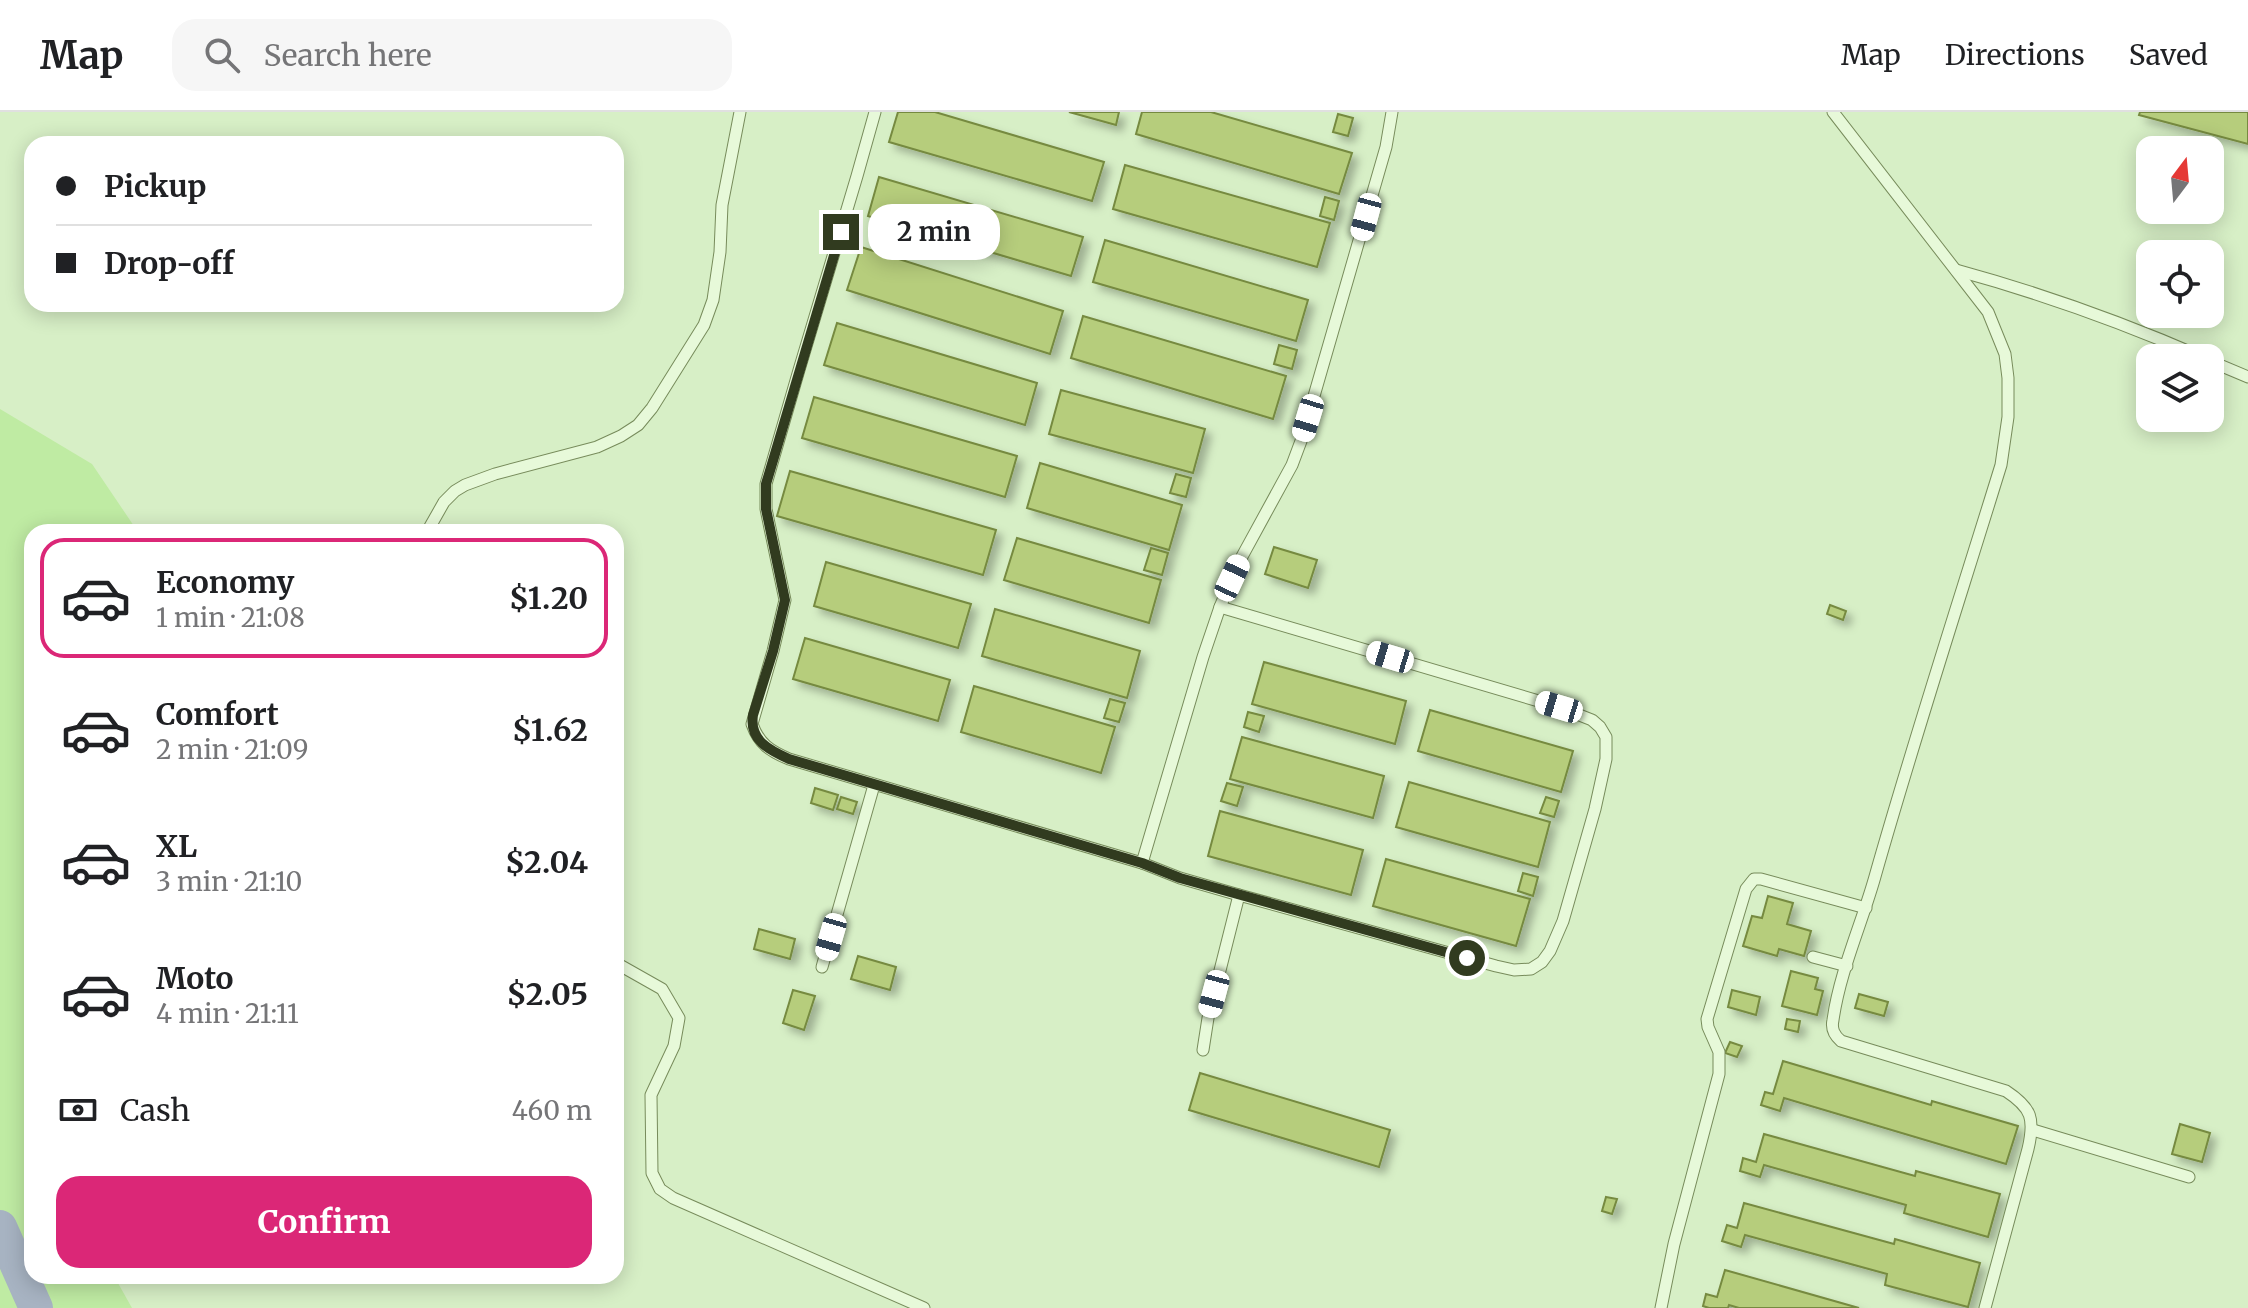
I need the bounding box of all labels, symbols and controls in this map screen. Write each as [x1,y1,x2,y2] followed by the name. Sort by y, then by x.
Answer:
[172,19,732,91] search box
[40,32,124,79] text: Map
[200,33,244,77] icon: search
[264,36,432,74] text: Search here
[1841,37,1901,73] text: Map
[1945,37,2085,73] text: Directions
[2129,37,2208,73] text: Saved
[2136,136,2224,224] north arrow
[2136,136,2224,432] map controls
[104,167,206,205] text: Pickup
[1348,191,1384,243] car
[869,204,1001,260] callout: 2 min
[823,214,859,250] route end
[897,215,971,248] text: 2 min
[2136,240,2224,328] button: locate
[104,244,234,282] text: Drop-off
[2136,344,2224,432] button: layers
[1290,392,1326,444] car
[1211,551,1253,605] car
[60,562,132,634] icon: car
[156,563,294,601] text: Economy
[509,579,588,617] text: $1.20
[156,601,305,634] text: 1 min · 21:08
[1364,639,1416,675] car
[1533,689,1585,725] car
[60,694,132,766] icon: car
[156,695,279,733] text: Comfort
[512,711,588,749] text: $1.62
[156,733,309,766] text: 2 min · 21:09
[60,826,132,898] icon: car
[156,827,197,865] text: XL
[505,843,588,881] text: $2.04
[156,865,302,898] text: 3 min · 21:10
[813,911,849,963] car
[1449,940,1485,976] route start
[60,958,132,1030] icon: car
[156,959,234,997] text: Moto
[1196,968,1232,1020] car
[507,975,588,1013] text: $2.05
[156,997,299,1030] text: 4 min · 21:11
[56,1088,100,1132] icon: cash
[120,1091,190,1129] text: Cash
[512,1094,592,1127] text: 460 m
[56,1176,592,1268] button: Confirm

